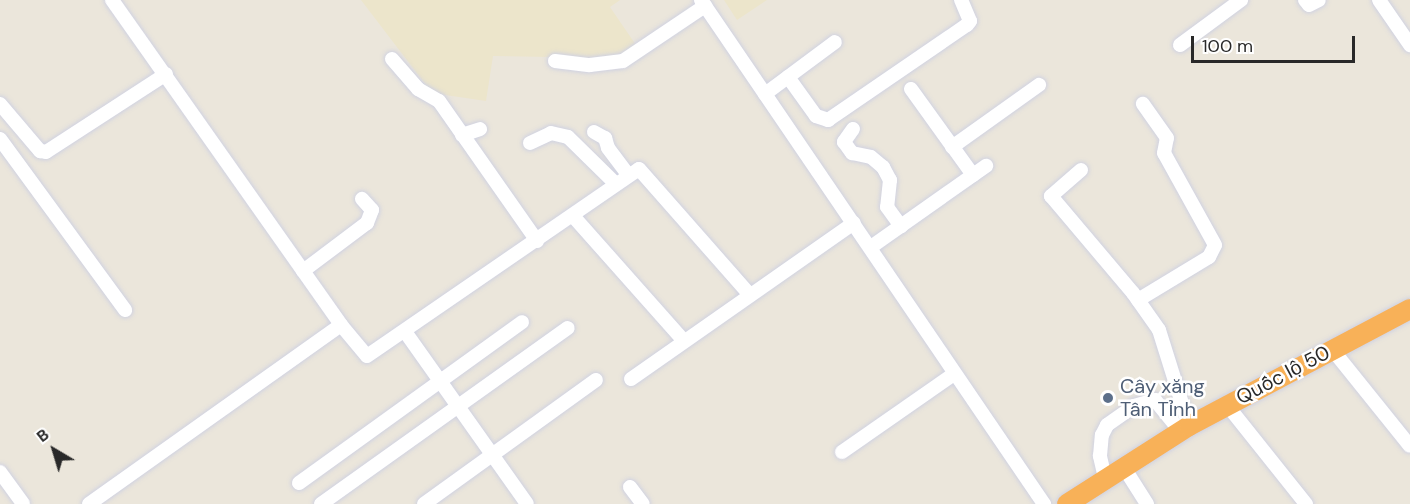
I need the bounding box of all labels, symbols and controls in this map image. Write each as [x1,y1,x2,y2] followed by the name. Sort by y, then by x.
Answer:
[1194,24,1358,62] scale bar
[1202,34,1253,58] text: 100 m
[1232,340,1334,410] street label: Quốc lộ 50
[1120,374,1205,421] place label: Cây xăng Tân Tỉnh
[1101,391,1115,405] marker: Cây xăng Tân Tỉnh
[24,420,84,480] north arrow
[32,424,53,447] text: B

